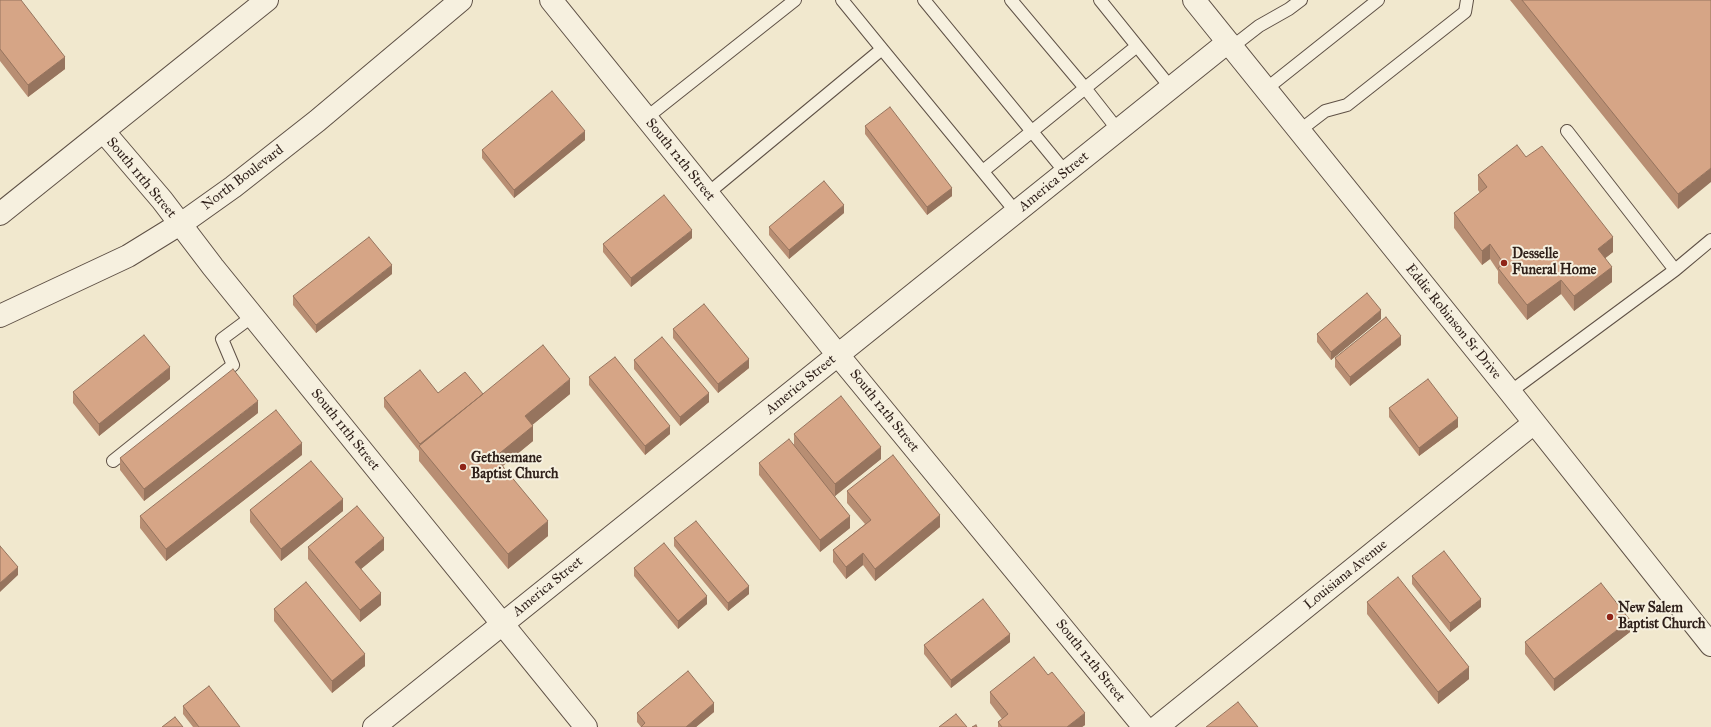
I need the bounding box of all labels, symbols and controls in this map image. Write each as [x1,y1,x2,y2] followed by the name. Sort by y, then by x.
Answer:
[642,115,718,205] street label: South 12th Street
[102,134,180,222] street label: South 11th Street
[199,142,287,214] street label: North Boulevard
[1015,149,1093,215] street label: America Street
[1512,247,1596,280] place label: Desselle Funeral Home
[1499,258,1509,268] marker: Desselle Funeral Home
[1401,261,1505,383] street label: Eddie Robinson Sr Drive
[762,352,840,418] street label: America Street
[846,366,922,456] street label: South 12th Street
[307,386,383,474] street label: South 11th Street
[471,451,559,484] place label: Gethsemane Baptist Church
[458,462,468,472] marker: Gethsemane Baptist Church
[1301,536,1391,614] street label: Louisiana Avenue
[509,554,587,620] street label: America Street
[1618,601,1706,634] place label: New Salem Baptist Church
[1605,612,1615,622] marker: New Salem Baptist Church
[1052,616,1128,706] street label: South 12th Street

